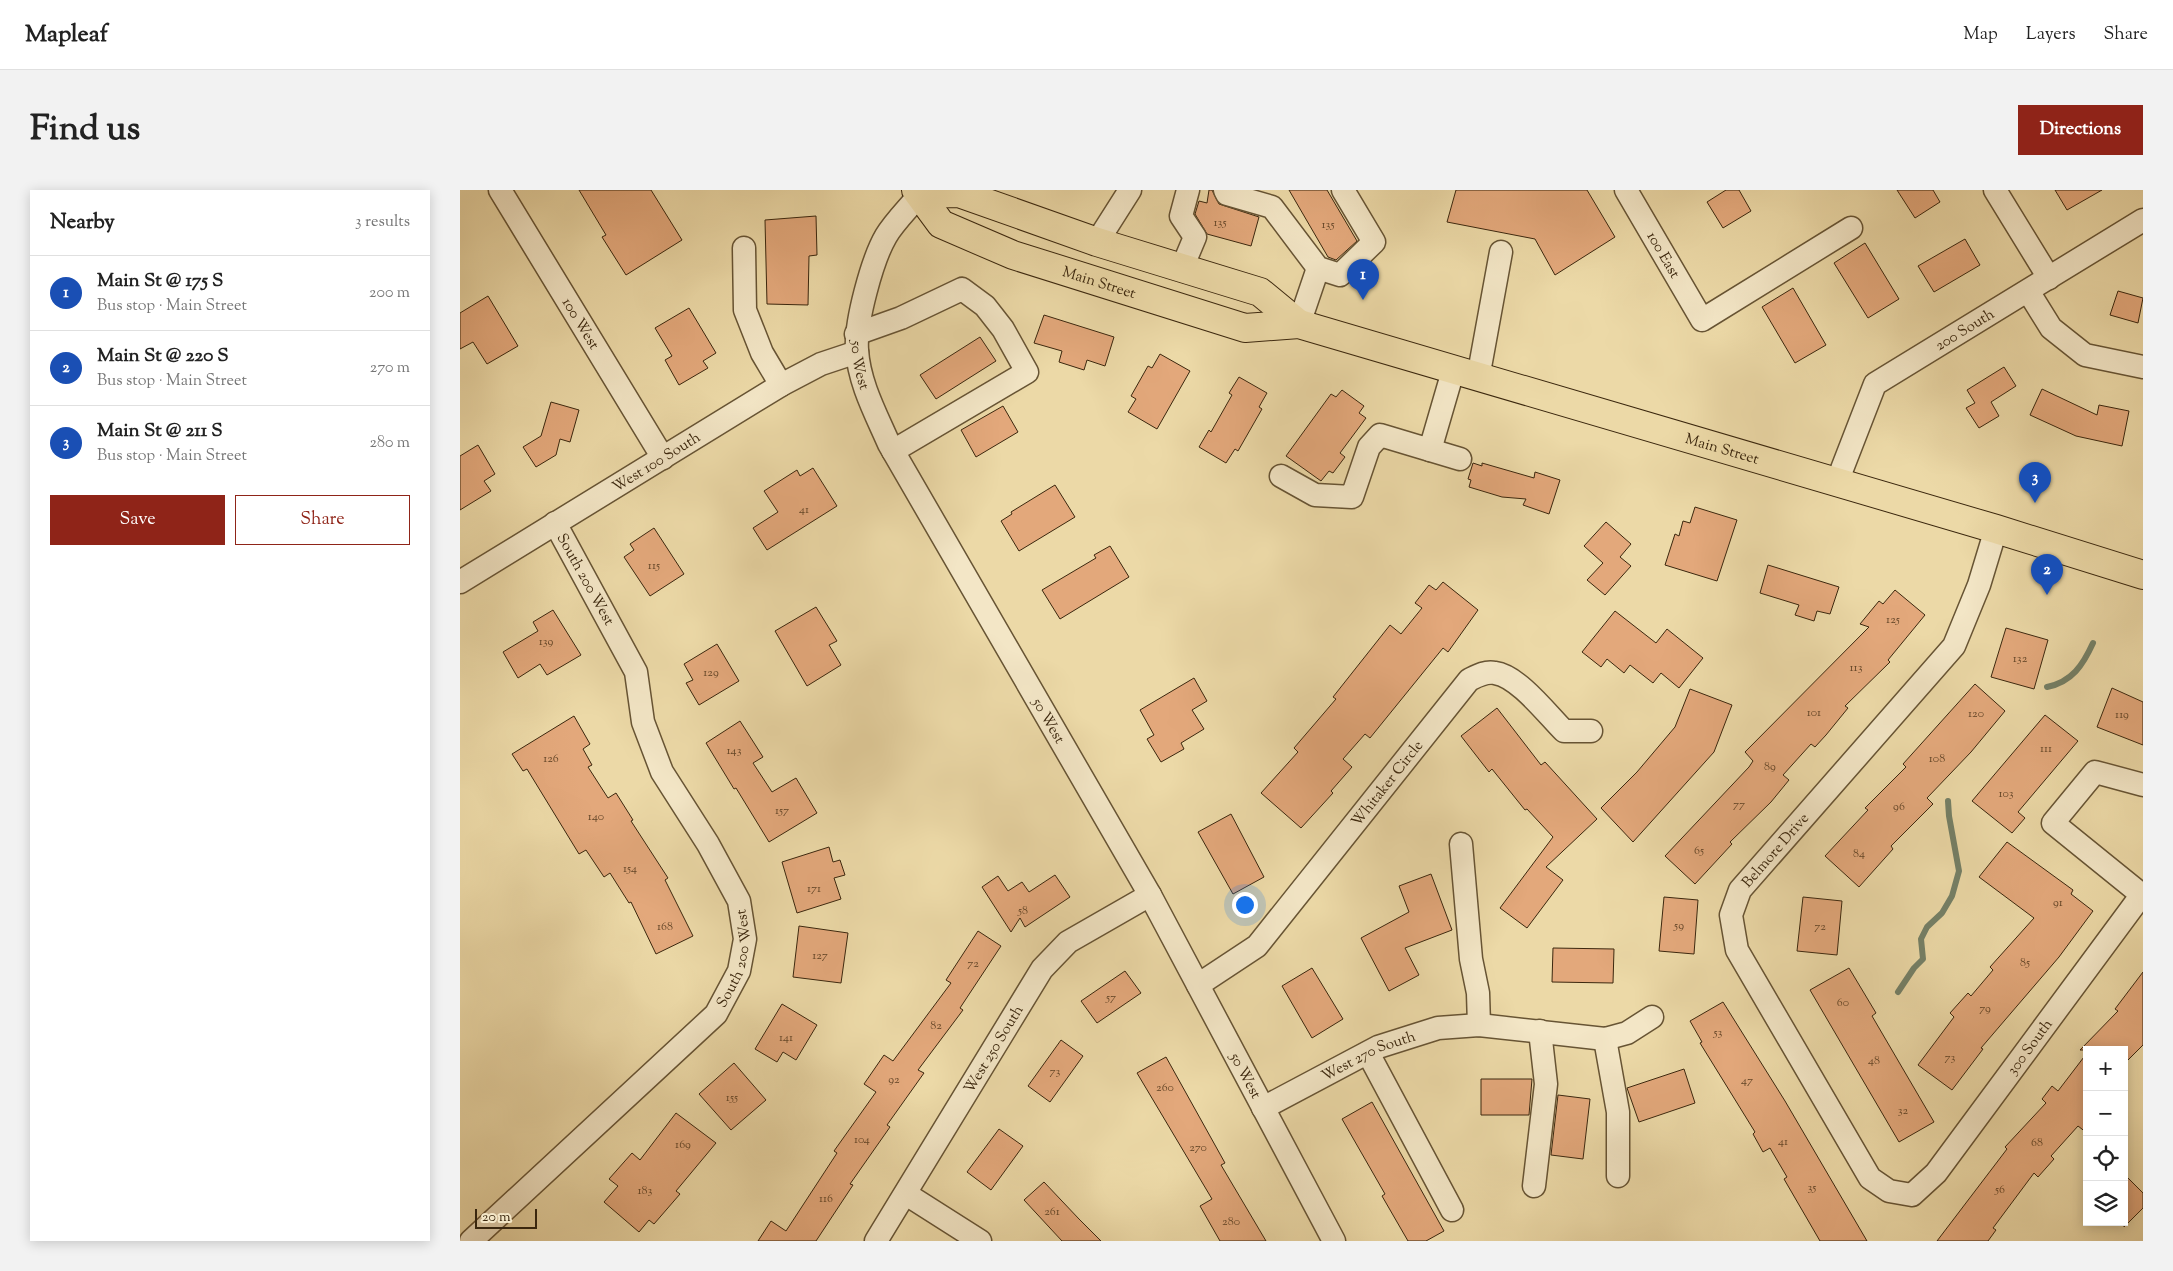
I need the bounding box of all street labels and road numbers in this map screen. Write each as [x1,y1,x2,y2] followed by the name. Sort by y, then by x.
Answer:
[1641,228,1685,283] street label: 100 East
[1059,262,1138,305] street label: Main Street
[556,294,604,354] street label: 100 West
[1932,304,1999,357] street label: 200 South
[845,339,874,393] street label: 50 West
[609,428,705,498] street label: West 100 South
[1682,429,1761,471] street label: Main Street
[551,530,619,630] street label: South 200 West
[1026,694,1069,748] street label: 50 West
[1347,736,1429,832] street label: Whitaker Circle
[1738,809,1815,893] street label: Belmore Drive
[712,908,757,1012] street label: South 200 West
[960,1002,1029,1098] street label: West 250 South
[2003,1015,2058,1080] street label: 300 South
[1318,1027,1419,1087] street label: West 270 South
[1223,1048,1266,1103] street label: 50 West

